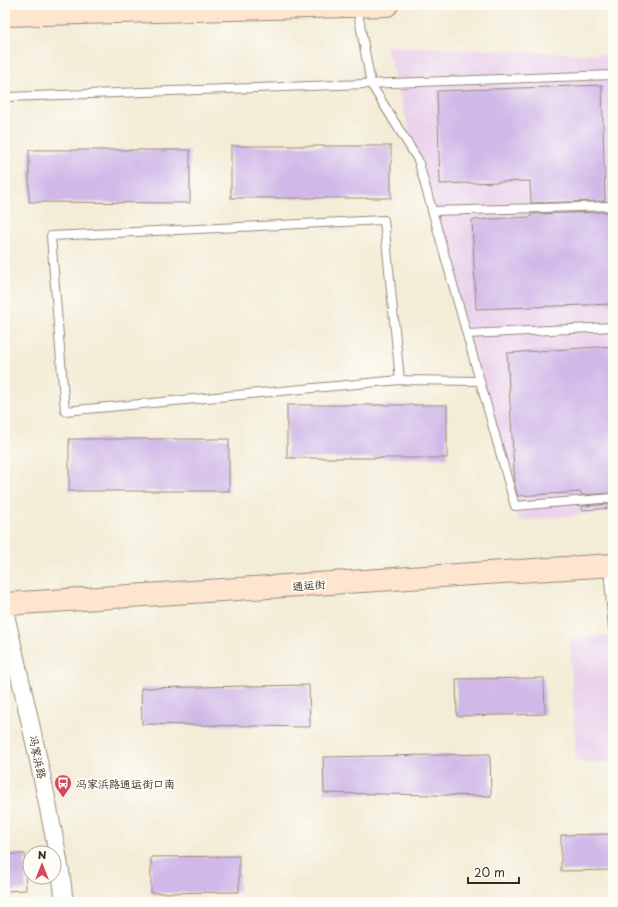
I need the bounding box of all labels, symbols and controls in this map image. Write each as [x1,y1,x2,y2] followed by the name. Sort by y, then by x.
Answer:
[292,575,327,595] street label: 通运街
[25,734,51,780] street label: 冯家浜路
[53,773,73,798] bus stop icon: 冯家浜路通运街口南
[76,775,175,792] place label: 冯家浜路通运街口南
[22,845,62,885] north arrow
[38,846,47,863] text: N
[468,859,519,885] scale bar
[474,863,505,881] text: 20 m

